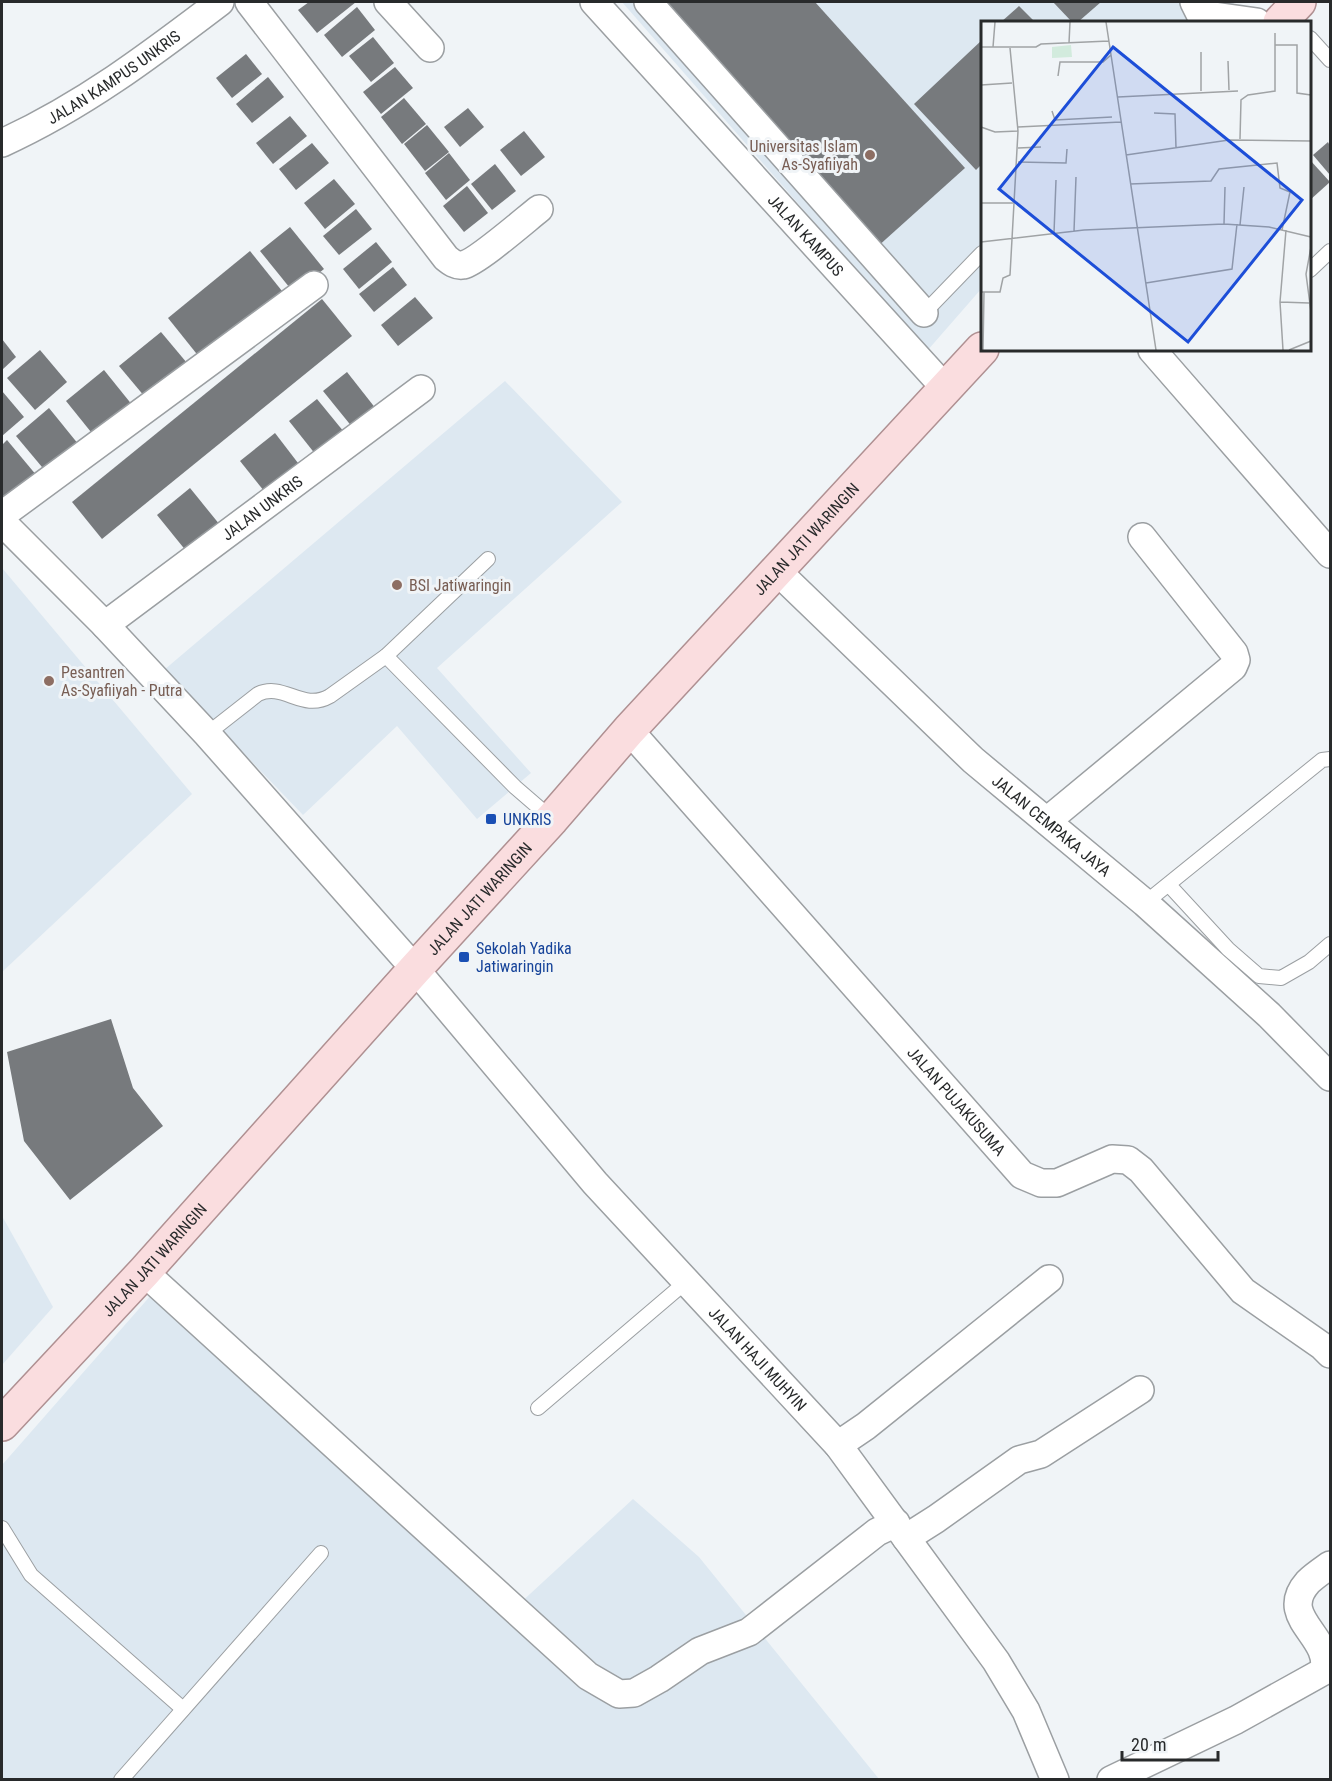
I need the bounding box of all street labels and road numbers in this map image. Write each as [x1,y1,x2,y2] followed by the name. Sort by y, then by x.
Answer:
[44,26,184,128] street label: JALAN KAMPUS UNKRIS
[764,190,848,280] street label: JALAN KAMPUS
[218,471,306,544] street label: JALAN UNKRIS
[750,479,863,599] street label: JALAN JATI WARINGIN
[989,771,1115,880] street label: JALAN CEMPAKA JAYA
[423,838,536,959] street label: JALAN JATI WARINGIN
[904,1043,1010,1159] street label: JALAN PUJAKUSUMA
[98,1199,210,1320] street label: JALAN JATI WARINGIN
[705,1303,811,1415] street label: JALAN HAJI MUHYIN

